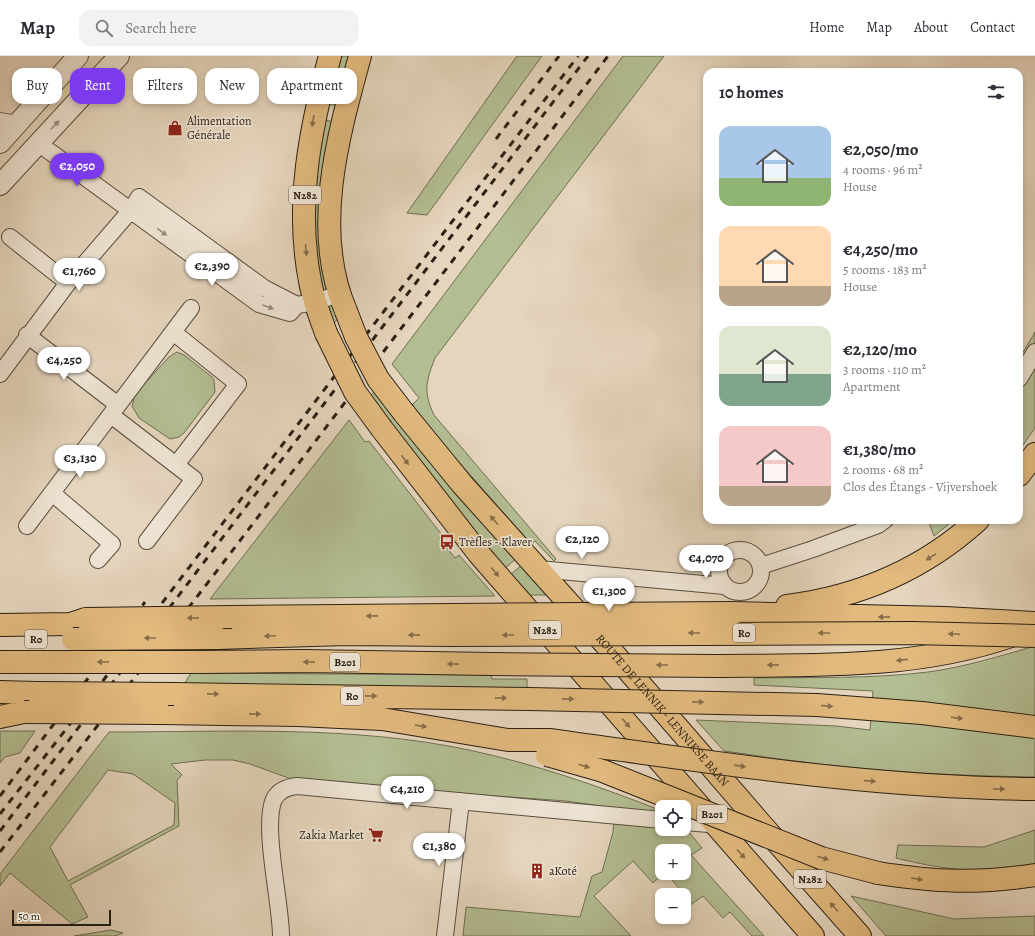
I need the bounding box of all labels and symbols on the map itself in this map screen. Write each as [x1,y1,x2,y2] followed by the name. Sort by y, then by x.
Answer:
[186,113,252,143] place label: Alimentation Générale
[310,115,316,127] one-way arrow
[166,119,184,137] shop icon: Alimentation Générale
[50,120,60,130] one-way arrow
[44,153,110,187] pin: €2,050
[289,186,321,204] road number: N282
[157,228,168,236] one-way arrow
[303,244,309,256] one-way arrow
[179,253,245,287] pin: €2,390
[46,258,112,292] pin: €1,760
[263,304,275,310] one-way arrow
[31,347,97,381] pin: €4,250
[47,445,113,479] pin: €3,130
[401,454,409,465] one-way arrow
[489,515,499,525] one-way arrow
[549,526,615,560] pin: €2,120
[438,533,456,551] bus stop icon: Trèfles - Klaver
[459,534,532,550] place label: Trèfles - Klaver
[673,545,739,579] pin: €4,070
[926,553,936,561] one-way arrow
[491,567,500,577] one-way arrow
[576,578,642,612] pin: €1,300
[365,613,378,619] one-way arrow
[877,614,890,620] one-way arrow
[186,615,199,621] one-way arrow
[529,621,561,639] road number: N282
[733,624,755,642] road number: R0
[25,630,47,648] road number: R0
[688,630,700,637] one-way arrow
[817,630,830,636] one-way arrow
[592,631,733,790] street label: ROUTE DE LENNIK - LENNIKSE BAAN
[947,631,960,637] one-way arrow
[407,632,420,638] one-way arrow
[501,632,514,638] one-way arrow
[263,633,276,639] one-way arrow
[143,635,156,641] one-way arrow
[330,653,360,671] road number: B201
[896,657,908,663] one-way arrow
[96,659,109,665] one-way arrow
[302,659,315,665] one-way arrow
[447,660,459,667] one-way arrow
[656,662,668,669] one-way arrow
[766,662,779,668] one-way arrow
[341,687,363,705] road number: R0
[207,691,220,697] one-way arrow
[365,693,378,699] one-way arrow
[495,695,508,701] one-way arrow
[562,696,575,702] one-way arrow
[692,698,704,705] one-way arrow
[821,702,833,709] one-way arrow
[249,711,261,718] one-way arrow
[951,715,963,721] one-way arrow
[622,718,631,728] one-way arrow
[415,723,427,729] one-way arrow
[578,763,590,769] one-way arrow
[734,763,746,769] one-way arrow
[374,776,440,810] pin: €4,210
[864,778,876,784] one-way arrow
[993,786,1006,792] one-way arrow
[697,805,727,823] road number: B201
[367,826,385,844] supermarket icon: Zakia Market
[299,827,364,843] place label: Zakia Market
[406,833,472,867] pin: €1,380
[736,850,745,859] one-way arrow
[817,855,829,861] one-way arrow
[528,862,546,880] building icon: aKoté
[549,863,577,879] place label: aKoté
[794,870,826,888] road number: N282
[911,876,923,882] one-way arrow
[830,902,839,912] one-way arrow
[12,908,111,927] scale bar

